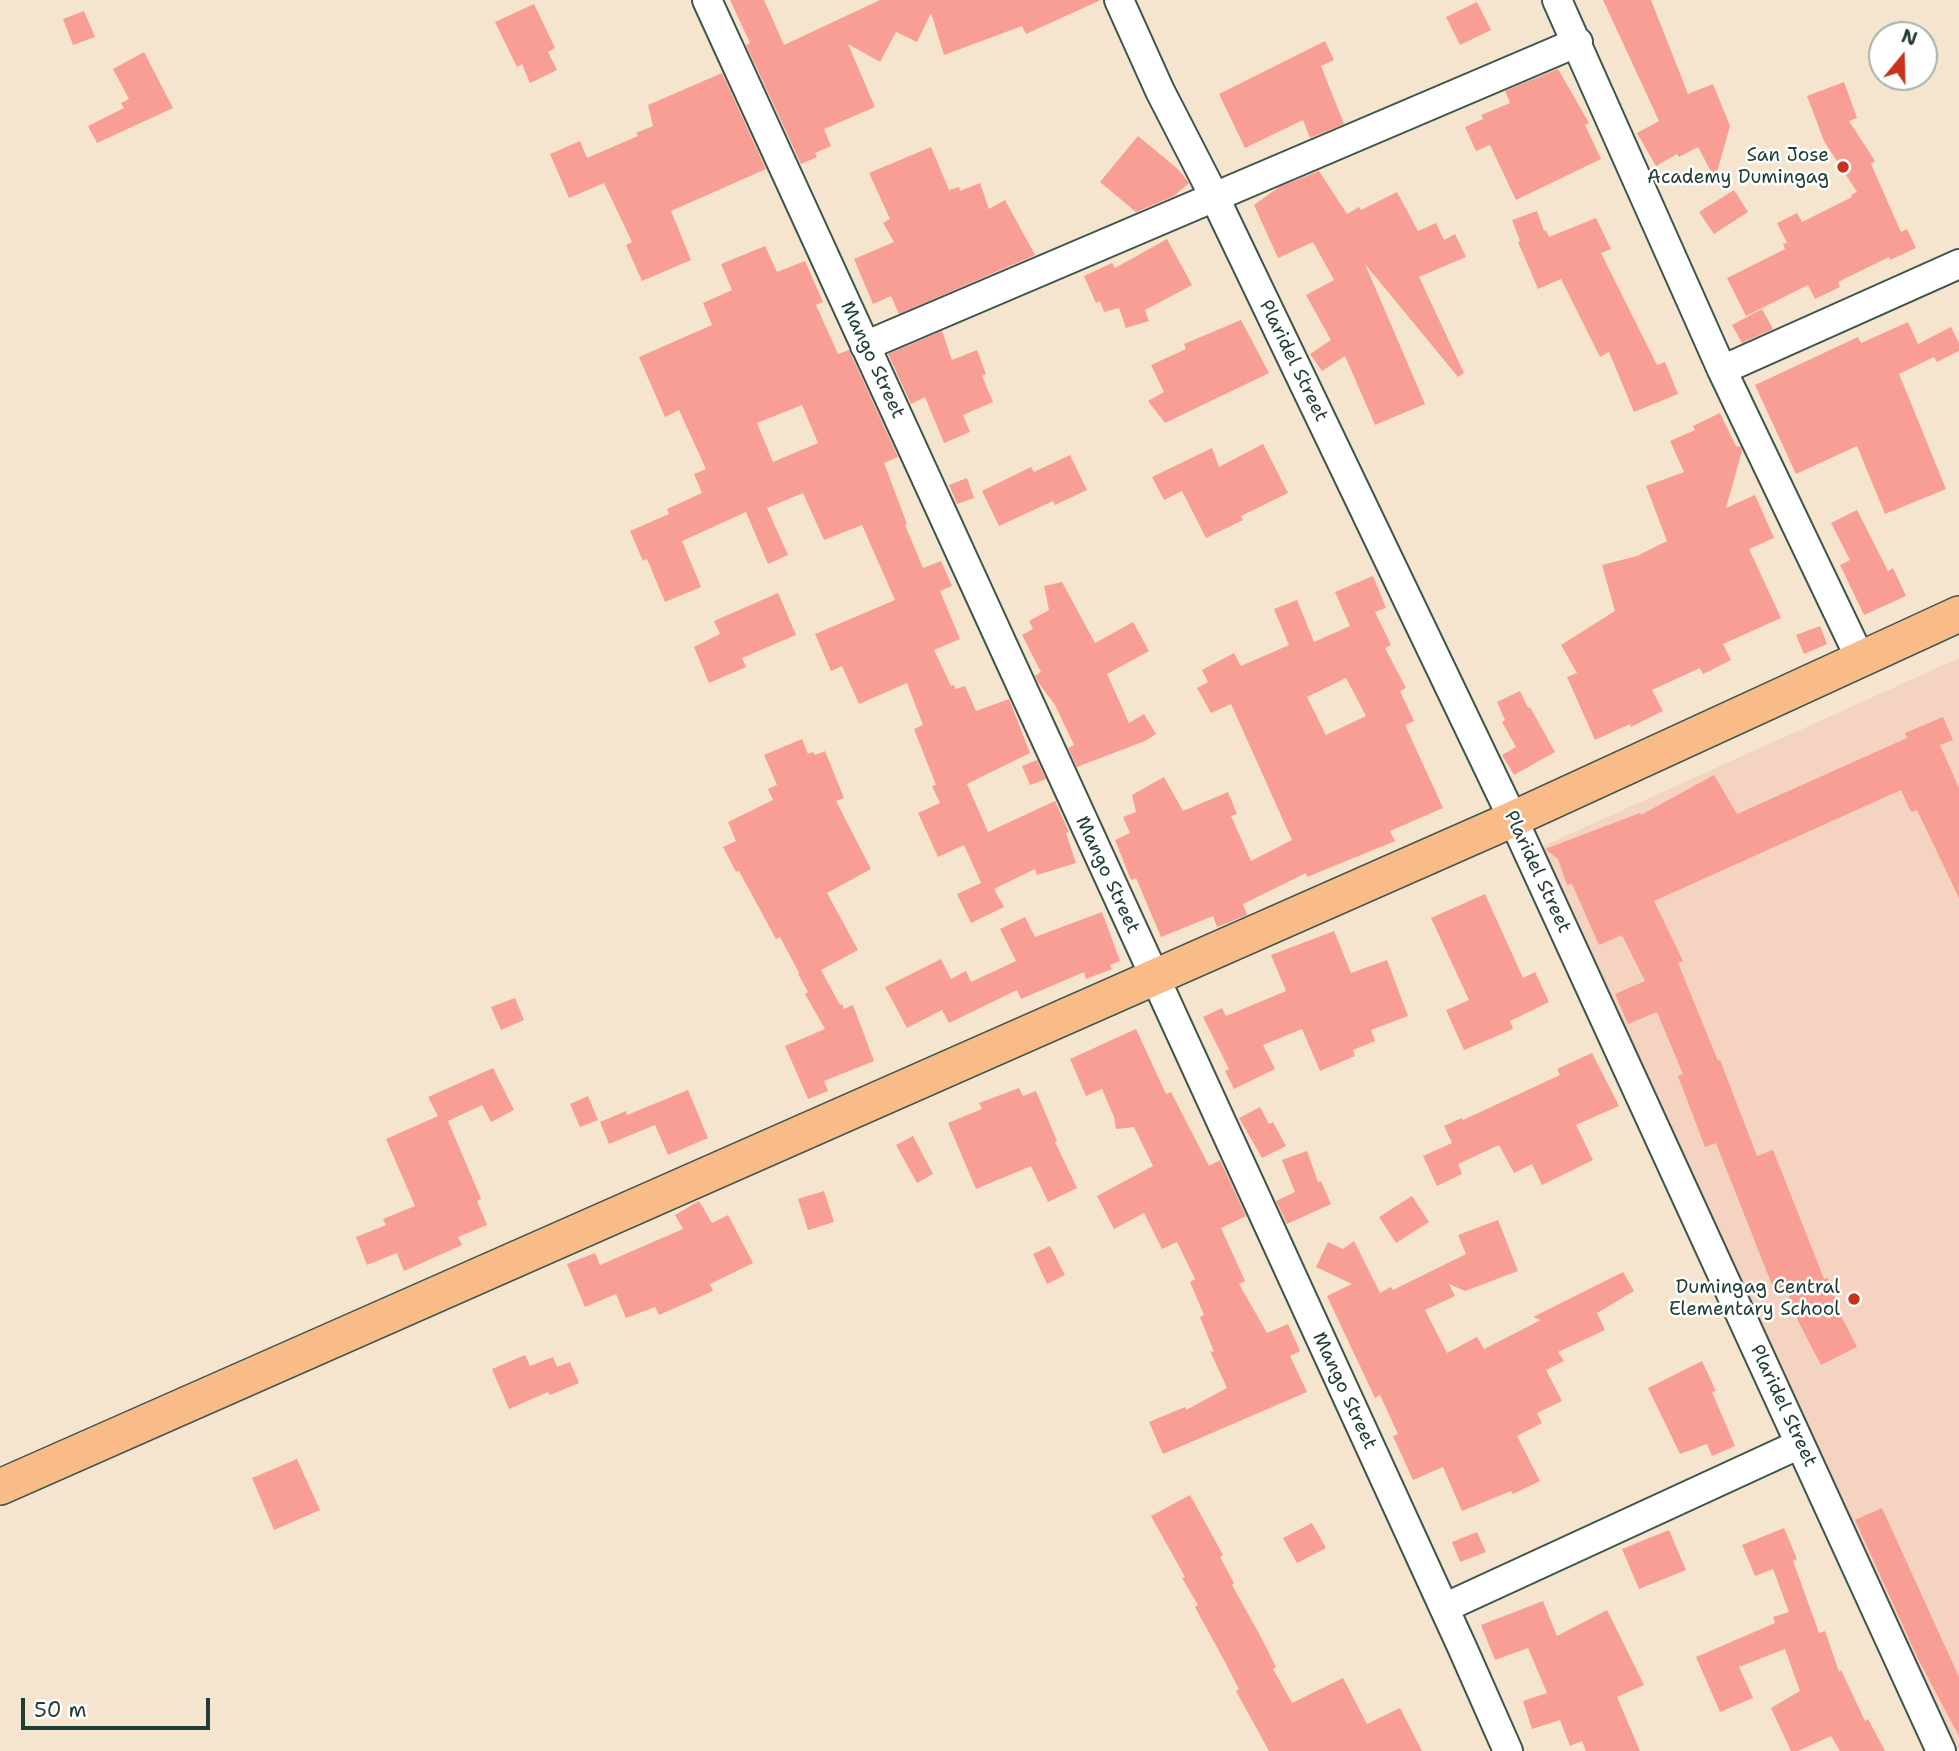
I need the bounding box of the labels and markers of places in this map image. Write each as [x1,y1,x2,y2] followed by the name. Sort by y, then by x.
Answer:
[1647,145,1829,189] place label: San Jose Academy Dumingag
[1835,159,1851,175] marker: San Jose Academy Dumingag
[1669,1277,1840,1321] place label: Dumingag Central Elementary School
[1846,1291,1862,1307] marker: Dumingag Central Elementary School

